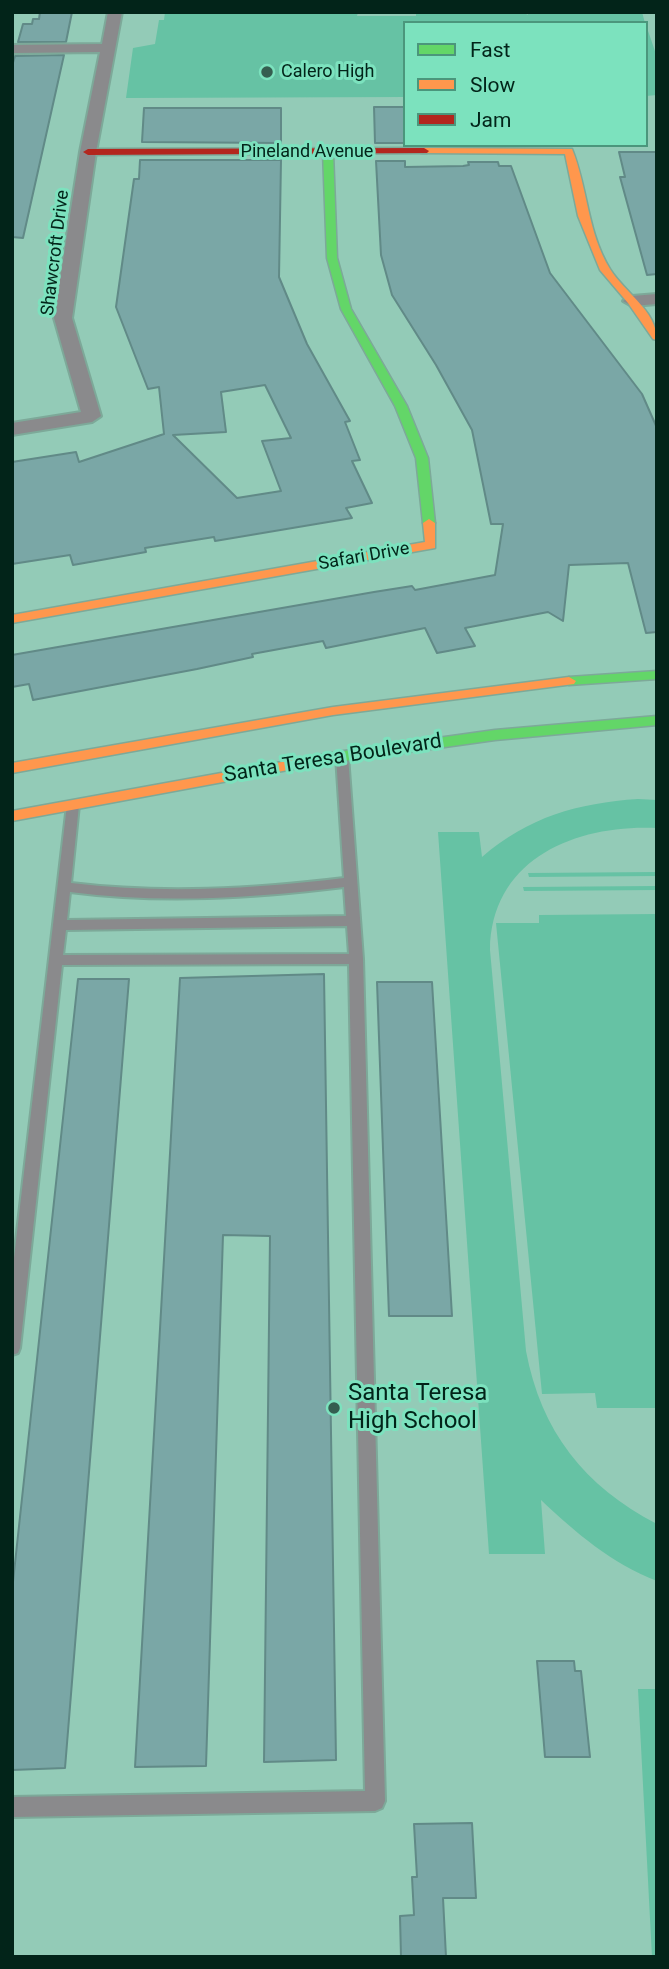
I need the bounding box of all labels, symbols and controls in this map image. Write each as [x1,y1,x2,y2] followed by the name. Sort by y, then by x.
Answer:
[403,21,648,147] legend
[470,38,510,62] text: Fast
[281,61,374,83] place label: Calero High
[259,64,275,80] marker: Calero High
[470,73,515,97] text: Slow
[470,108,511,132] text: Jam
[241,141,373,163] street label: Pineland Avenue
[38,189,74,317] street label: Shawcroft Drive
[317,538,411,576] street label: Safari Drive
[222,729,444,789] street label: Santa Teresa Boulevard
[348,1380,487,1436] place label: Santa Teresa High School
[326,1400,342,1416] marker: Santa Teresa High School

